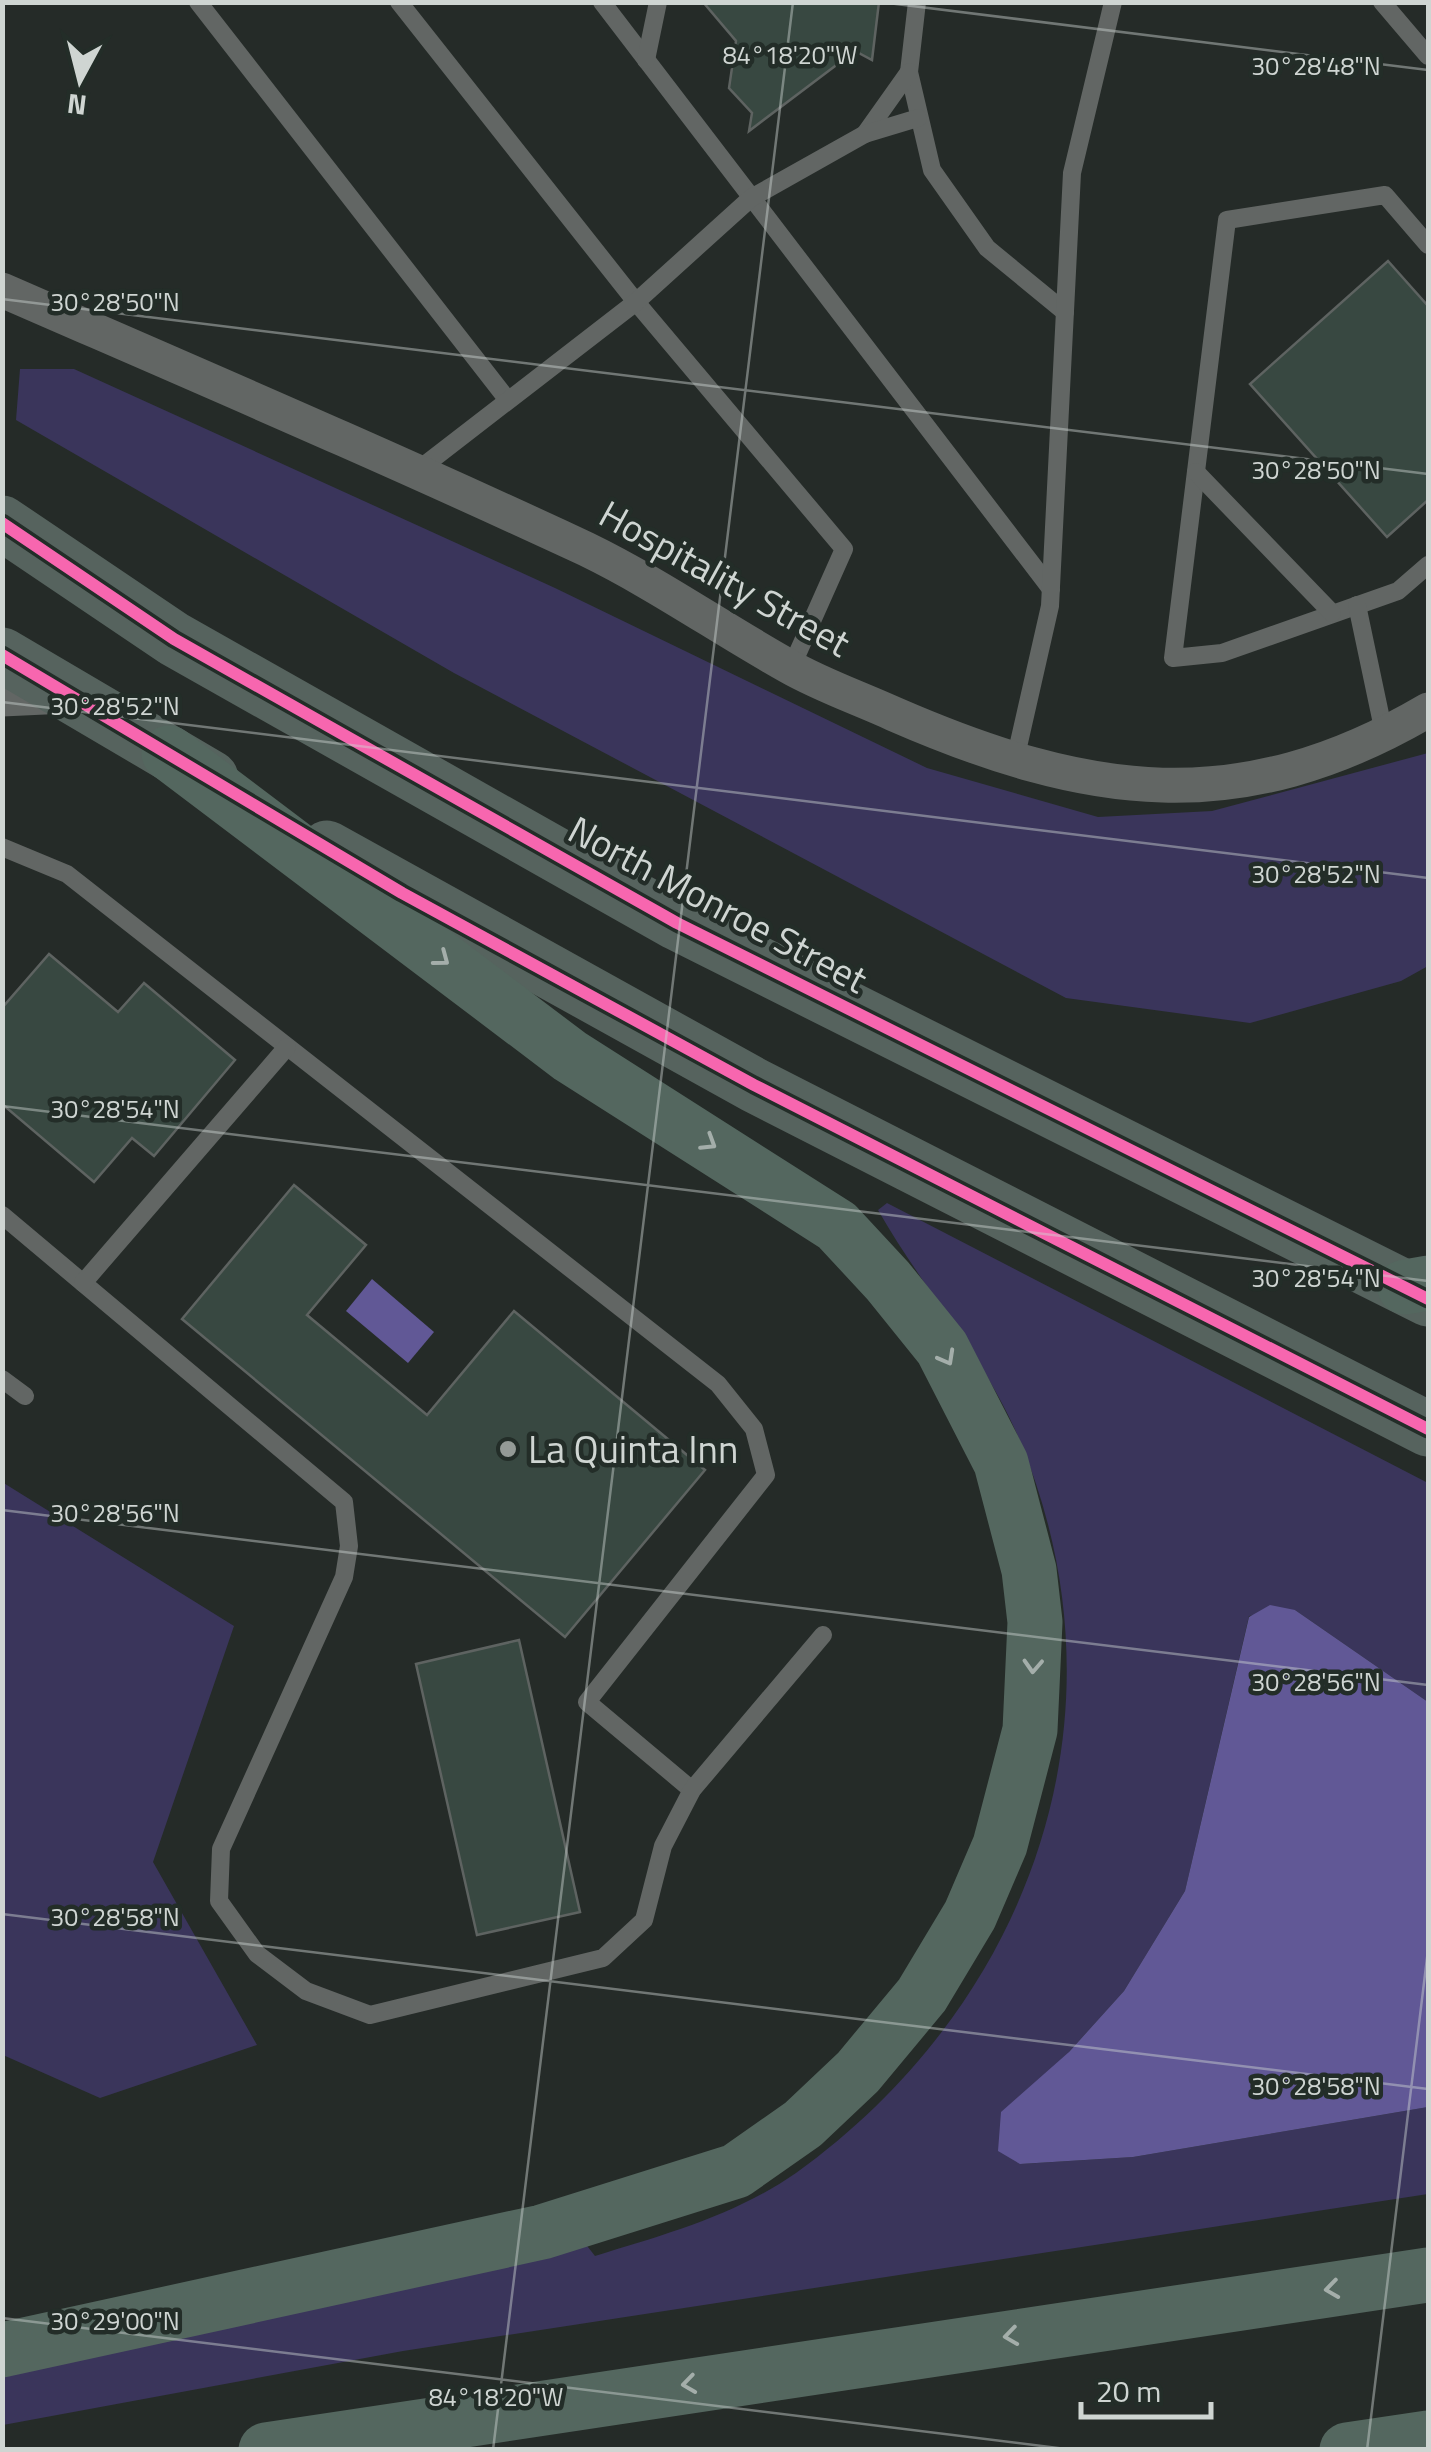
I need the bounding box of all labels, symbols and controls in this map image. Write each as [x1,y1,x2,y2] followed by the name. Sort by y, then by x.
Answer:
[30,30,130,130] north arrow
[723,36,857,74] text: 84°18'20"W
[1251,47,1381,85] text: 30°28'48"N
[65,83,89,128] text: N
[50,283,180,321] text: 30°28'50"N
[1251,451,1381,489] text: 30°28'50"N
[589,485,861,671] street label: Hospitality Street
[50,687,180,725] text: 30°28'52"N
[558,801,878,1007] street label: North Monroe Street
[1251,855,1381,893] text: 30°28'52"N
[431,948,449,965] one-way arrow
[50,1090,180,1128] text: 30°28'54"N
[698,1131,716,1150] one-way arrow
[1251,1259,1381,1297] text: 30°28'54"N
[935,1348,955,1366] one-way arrow
[528,1420,738,1478] place label: La Quinta Inn
[497,1438,519,1460] marker: La Quinta Inn
[50,1494,180,1532] text: 30°28'56"N
[1023,1659,1044,1675] one-way arrow
[1251,1663,1381,1701] text: 30°28'56"N
[50,1898,180,1936] text: 30°28'58"N
[1251,2067,1381,2105] text: 30°28'58"N
[1324,2277,1340,2298] one-way arrow
[50,2302,180,2340] text: 30°29'00"N
[1002,2325,1019,2346] one-way arrow
[1081,2357,1211,2419] scale bar
[1096,2368,1161,2414] text: 20 m
[681,2372,697,2393] one-way arrow
[429,2378,563,2416] text: 84°18'20"W

